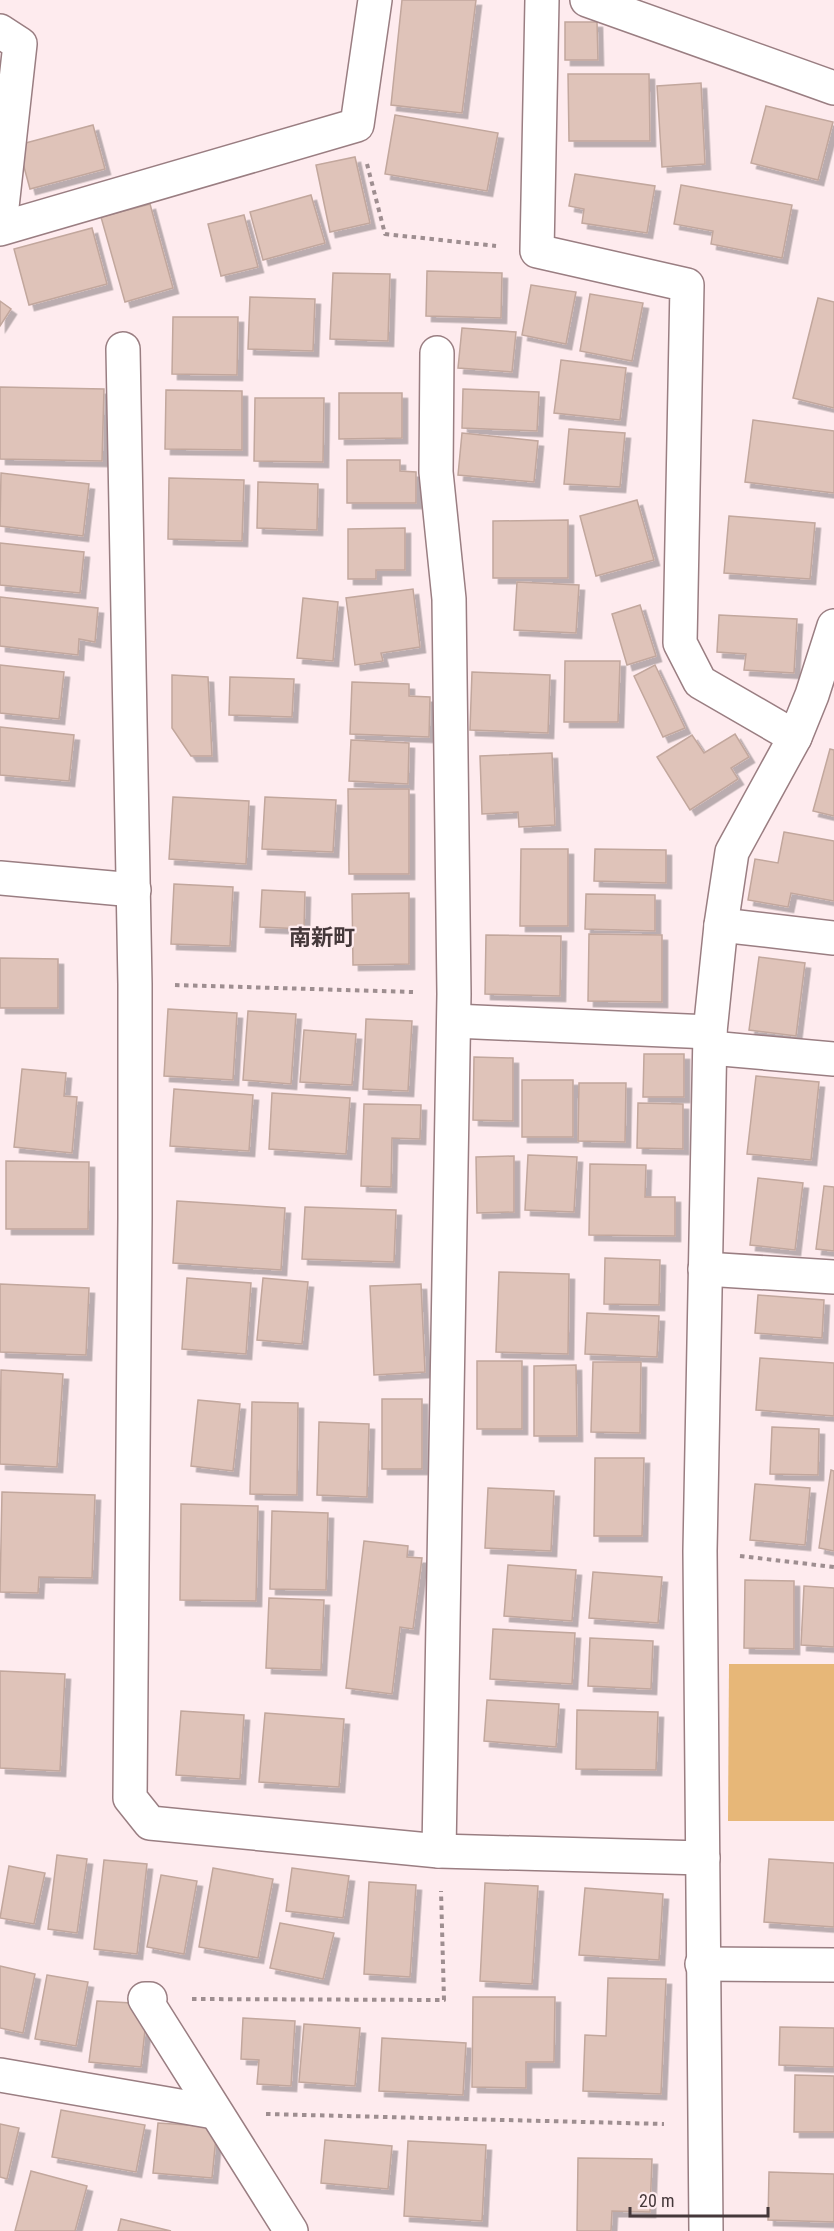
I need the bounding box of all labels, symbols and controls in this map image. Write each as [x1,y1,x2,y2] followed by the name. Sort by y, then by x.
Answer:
[289,925,355,950] district label: 南新町
[630,2180,768,2218] scale bar
[639,2190,674,2211] text: 20 m

